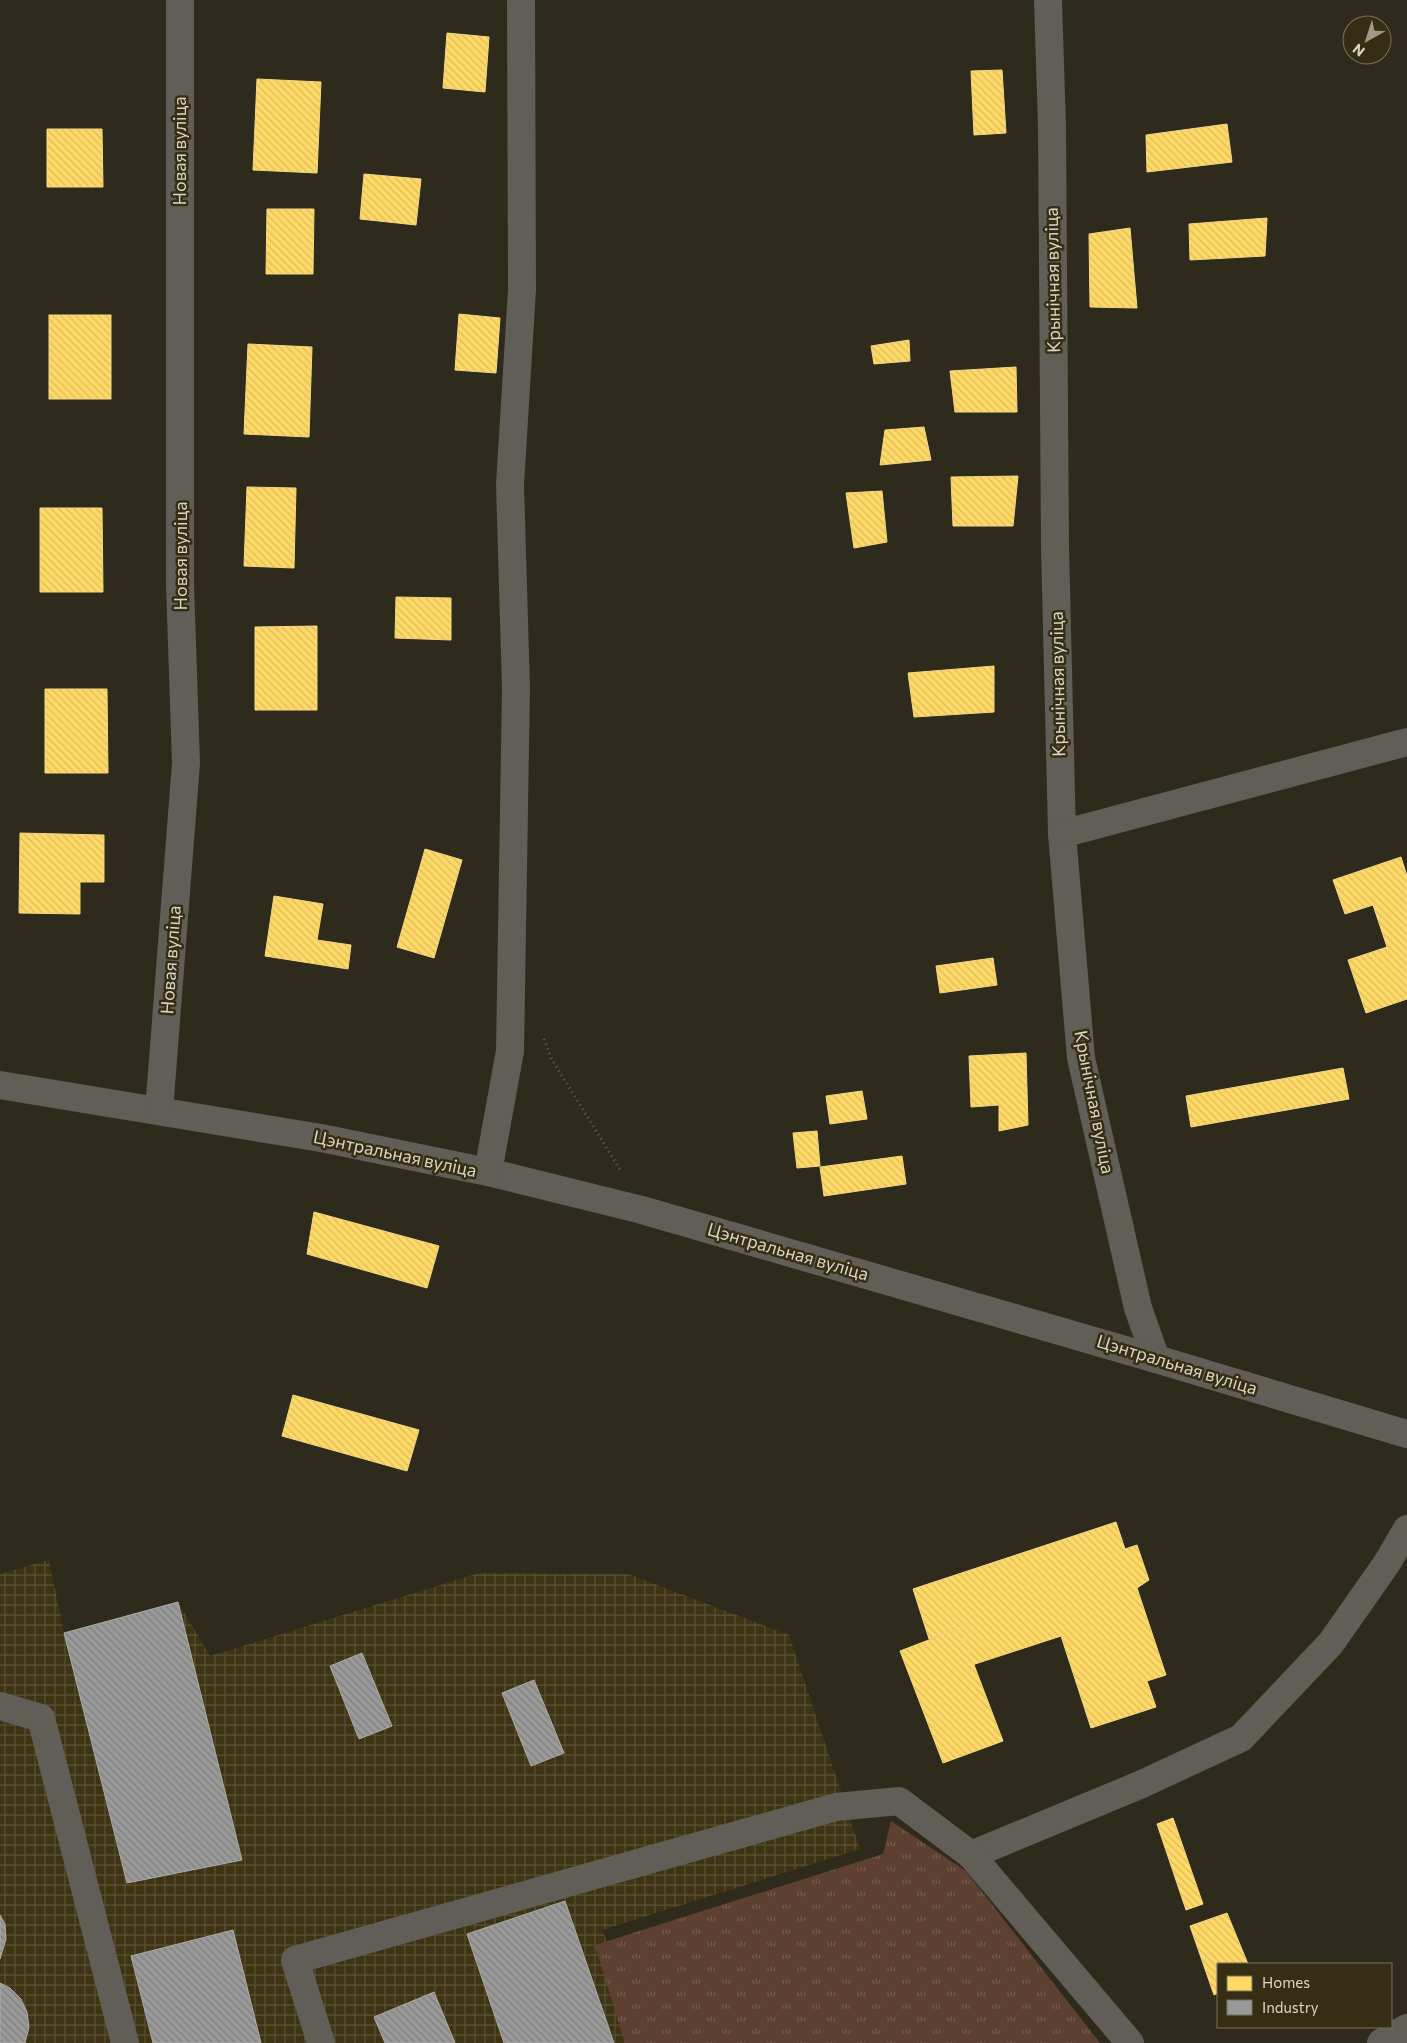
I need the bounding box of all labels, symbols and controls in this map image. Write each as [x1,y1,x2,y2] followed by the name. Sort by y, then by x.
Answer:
[1342,15,1392,65] north arrow
[1349,41,1368,60] text: N
[168,96,190,206] street label: Новая вуліца
[1040,207,1064,353] street label: Крынічная вуліца
[169,501,191,611] street label: Новая вуліца
[1045,611,1069,757] street label: Крынічная вуліца
[155,905,185,1015] street label: Новая вуліца
[1070,1028,1120,1175] street label: Крынічная вуліца
[311,1125,479,1181] street label: Цэнтральная вуліца
[705,1218,871,1285] street label: Цэнтральная вуліца
[1094,1329,1260,1399] street label: Цэнтральная вуліца
[1217,1963,1392,2028] legend
[1262,1973,1310,1991] text: Homes
[1262,1998,1319,2016] text: Industry

